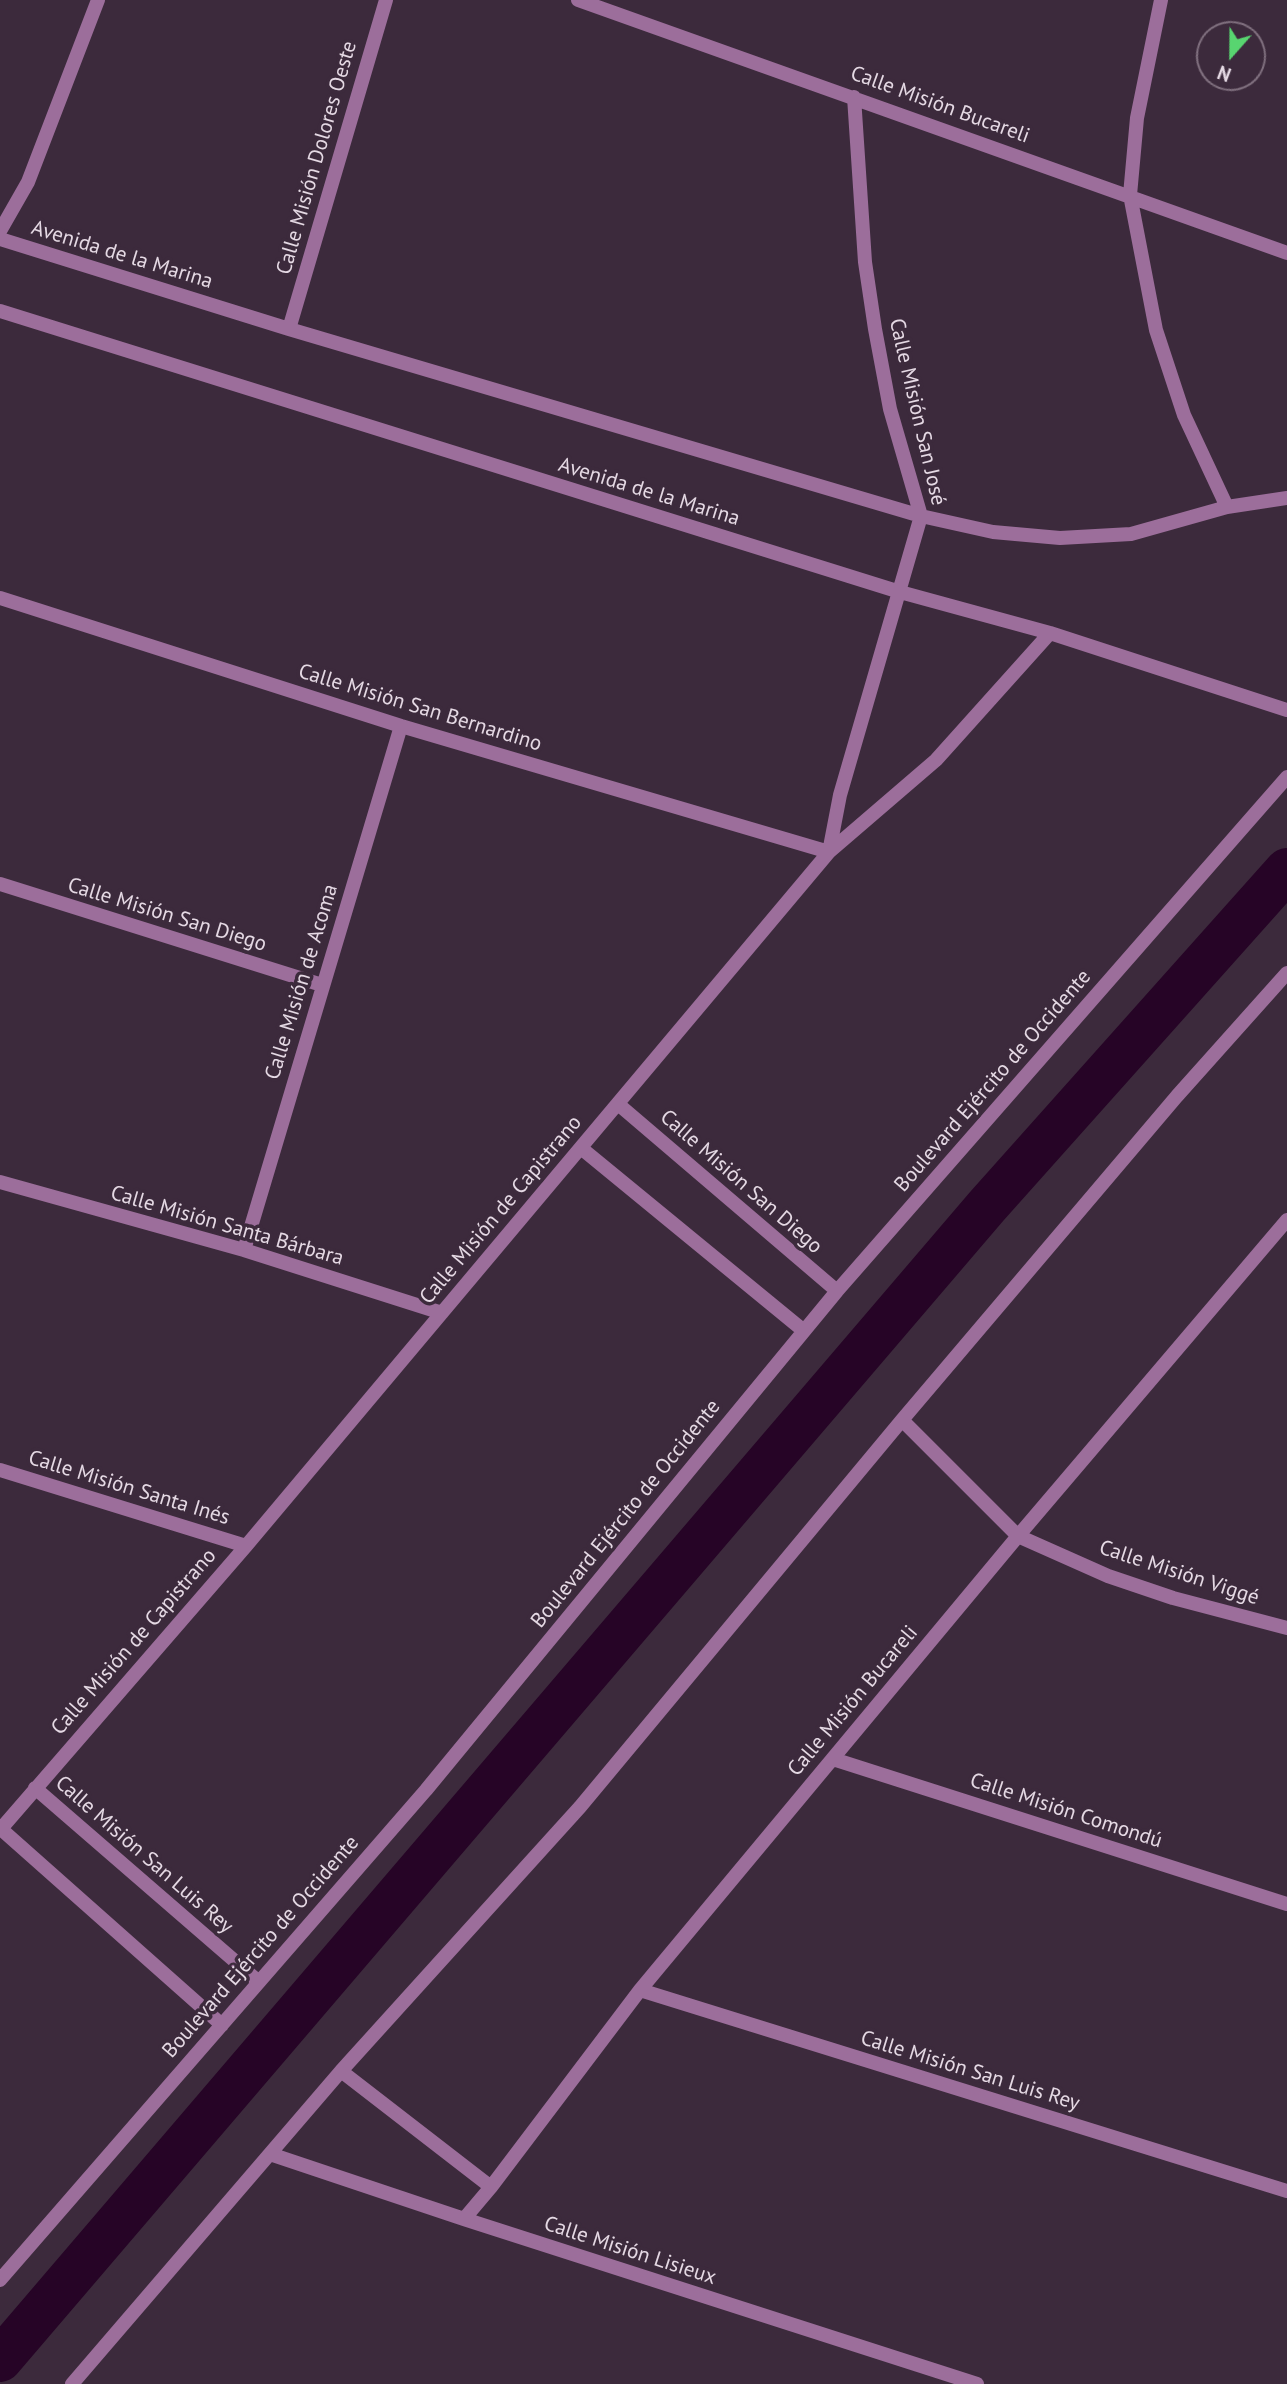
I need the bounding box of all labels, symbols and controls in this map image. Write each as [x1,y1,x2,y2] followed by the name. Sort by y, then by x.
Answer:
[1196,21,1266,91] north arrow
[272,38,362,278] street label: Calle Misión Dolores Oeste
[1214,60,1234,87] text: N
[847,61,1033,149] street label: Calle Misión Bucareli
[28,215,216,295] street label: Avenida de la Marina
[883,316,951,508] street label: Calle Misión San José
[555,452,743,532] street label: Avenida de la Marina
[295,659,545,757] street label: Calle Misión San Bernardino
[65,873,269,957] street label: Calle Misión San Diego
[260,881,344,1083] street label: Calle Misión de Acoma
[890,965,1096,1197] street label: Boulevard Ejército de Occidente
[655,1105,827,1259] street label: Calle Misión San Diego
[415,1111,587,1309] street label: Calle Misión de Capistrano
[108,1181,346,1271] street label: Calle Misión Santa Bárbara
[526,1395,726,1633] street label: Boulevard Ejército de Occidente
[25,1445,233,1531] street label: Calle Misión Santa Inés
[1096,1535,1262,1611] street label: Calle Misión Viggé
[46,1544,222,1740] street label: Calle Misión de Capistrano
[783,1621,923,1781] street label: Calle Misión Bucareli
[967,1768,1165,1854] street label: Calle Misión Comondú
[50,1771,238,1939] street label: Calle Misión San Luis Rey
[158,1831,364,2063] street label: Boulevard Ejército de Occidente
[857,2026,1083,2116] street label: Calle Misión San Luis Rey
[541,2211,719,2291] street label: Calle Misión Lisieux

